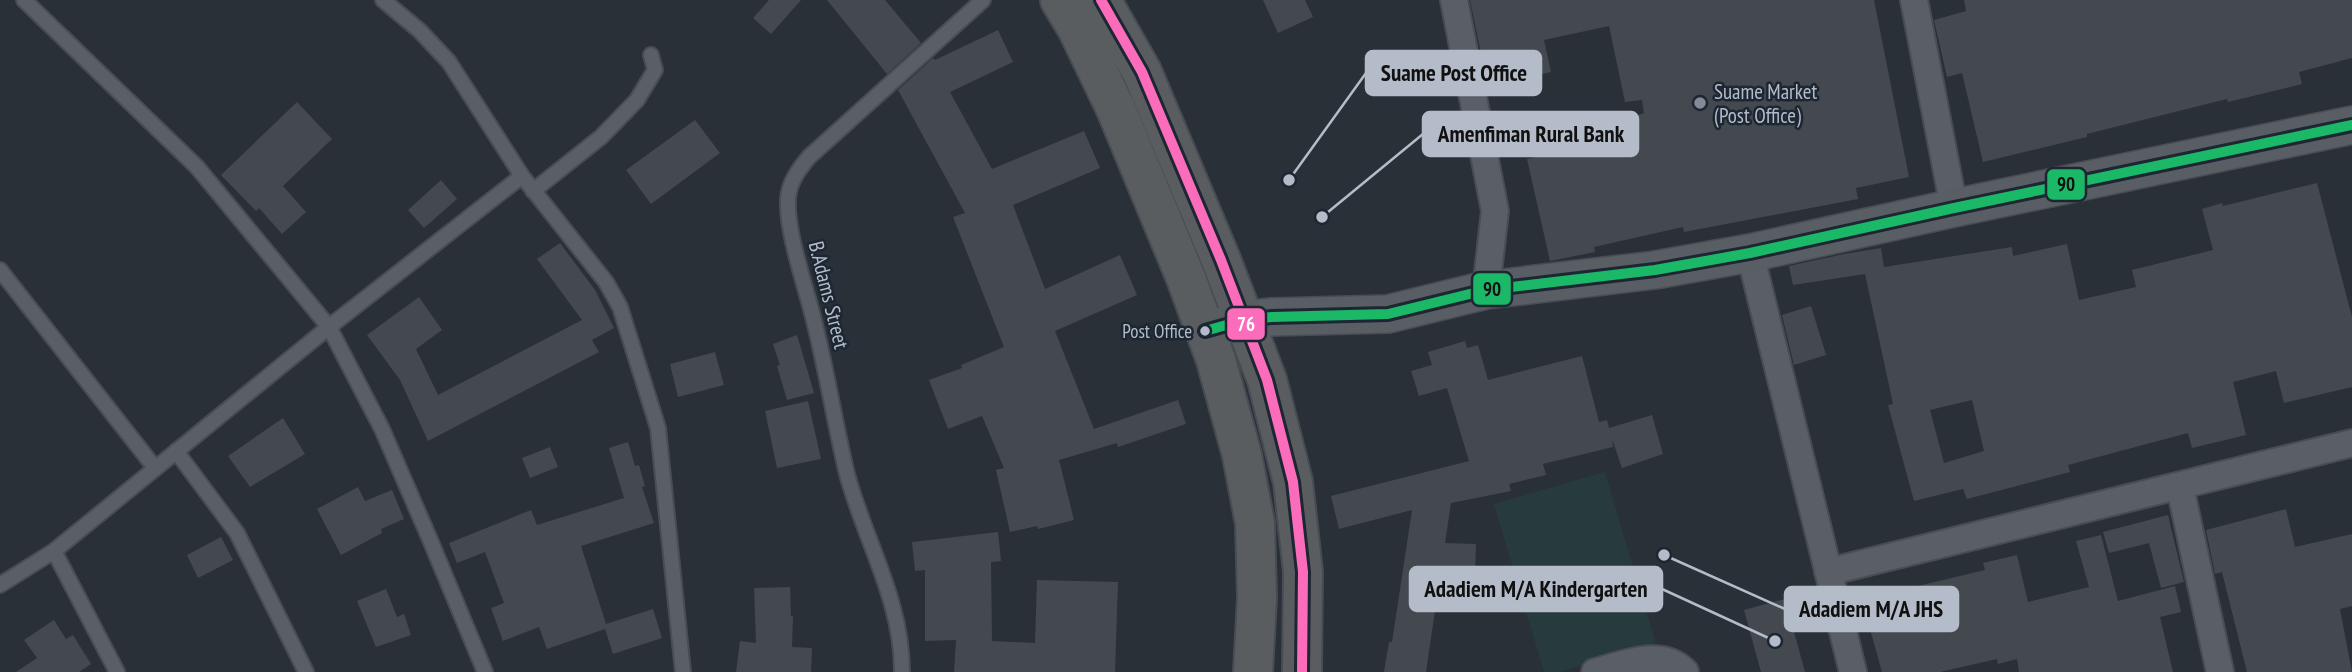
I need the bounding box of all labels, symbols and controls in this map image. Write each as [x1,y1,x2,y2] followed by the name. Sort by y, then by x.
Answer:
[1366,51,1541,95] callout: Suame Post Office
[1381,58,1527,87] text: Suame Post Office
[1714,78,1817,129] place label: Suame Market (Post Office)
[1692,95,1708,111] marker: Suame Market (Post Office)
[1423,112,1638,156] callout: Amenfiman Rural Bank
[1437,119,1625,148] text: Amenfiman Rural Bank
[2046,168,2086,201] line badge: 90
[2057,172,2075,196] text: 90
[803,238,855,352] street label: B.Adams Street
[1472,272,1512,306] line badge: 90
[1483,277,1501,301] text: 90
[1226,307,1266,341] line badge: 76
[1237,312,1255,336] text: 76
[1122,319,1192,343] place label: Post Office
[1198,324,1212,338] marker: Post Office
[1410,567,1662,611] callout: Adadiem M/A Kindergarten
[1423,574,1648,603] text: Adadiem M/A Kindergarten
[1785,587,1958,631] callout: Adadiem M/A JHS
[1798,594,1943,623] text: Adadiem M/A JHS

